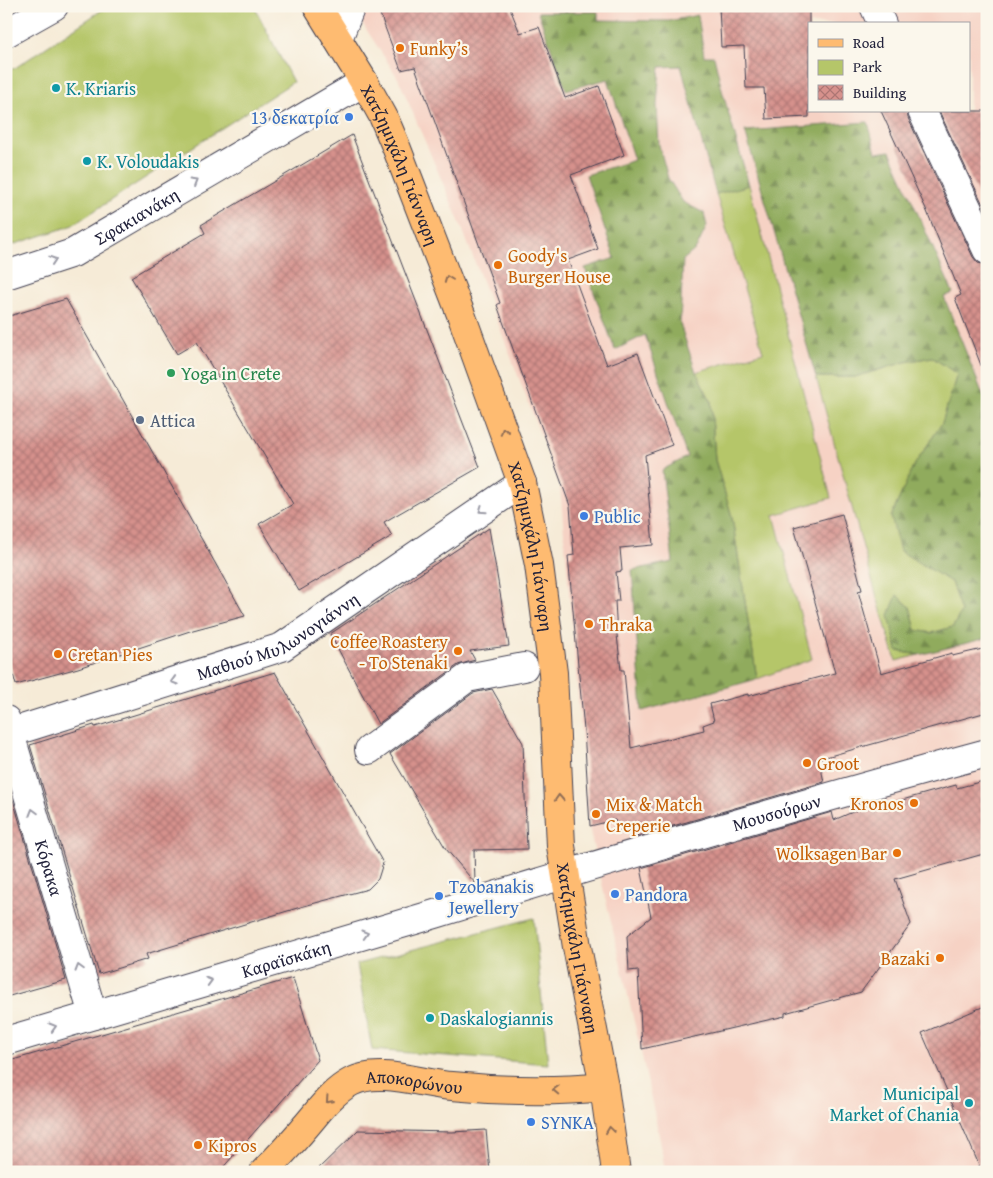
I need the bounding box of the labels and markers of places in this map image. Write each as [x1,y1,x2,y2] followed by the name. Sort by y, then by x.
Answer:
[410,35,468,62] place label: Funky’s
[394,42,406,54] marker: Funky’s
[66,75,136,102] place label: K. Kriaris
[50,82,62,94] marker: K. Kriaris
[250,104,339,131] place label: 13 δεκατρία
[343,111,355,123] marker: 13 δεκατρία
[97,148,199,175] place label: K. Voloudakis
[81,155,93,167] marker: K. Voloudakis
[508,242,611,290] place label: Goody's Burger House
[492,259,504,271] marker: Goody's Burger House
[181,360,281,387] place label: Yoga in Crete
[165,367,177,379] marker: Yoga in Crete
[150,407,196,434] place label: Attica
[134,414,146,426] marker: Attica
[594,503,641,530] place label: Public
[578,510,590,522] marker: Public
[599,611,653,638] place label: Thraka
[583,618,595,630] marker: Thraka
[330,628,448,676] place label: Coffee Roastery - To Stenaki
[68,641,153,668] place label: Cretan Pies
[452,645,464,657] marker: Coffee Roastery - To Stenaki
[52,648,64,660] marker: Cretan Pies
[817,750,860,777] place label: Groot
[801,757,813,769] marker: Groot
[851,790,904,817] place label: Kronos
[606,791,703,839] place label: Mix & Match Creperie
[908,797,920,809] marker: Kronos
[590,808,602,820] marker: Mix & Match Creperie
[776,840,888,867] place label: Wolksagen Bar
[891,847,903,859] marker: Wolksagen Bar
[447,873,534,921] place label: Tzobanakis Jewellery
[625,881,688,908] place label: Pandora
[609,888,621,900] marker: Pandora
[433,890,445,902] marker: Tzobanakis Jewellery
[881,945,930,972] place label: Bazaki
[934,952,946,964] marker: Bazaki
[440,1005,553,1032] place label: Daskalogiannis
[424,1012,436,1024] marker: Daskalogiannis
[830,1080,959,1128] place label: Municipal Market of Chania
[963,1097,975,1109] marker: Municipal Market of Chania
[541,1109,594,1136] place label: SYNKA
[525,1116,537,1128] marker: SYNKA
[208,1132,257,1159] place label: Kipros
[192,1139,204,1151] marker: Kipros

